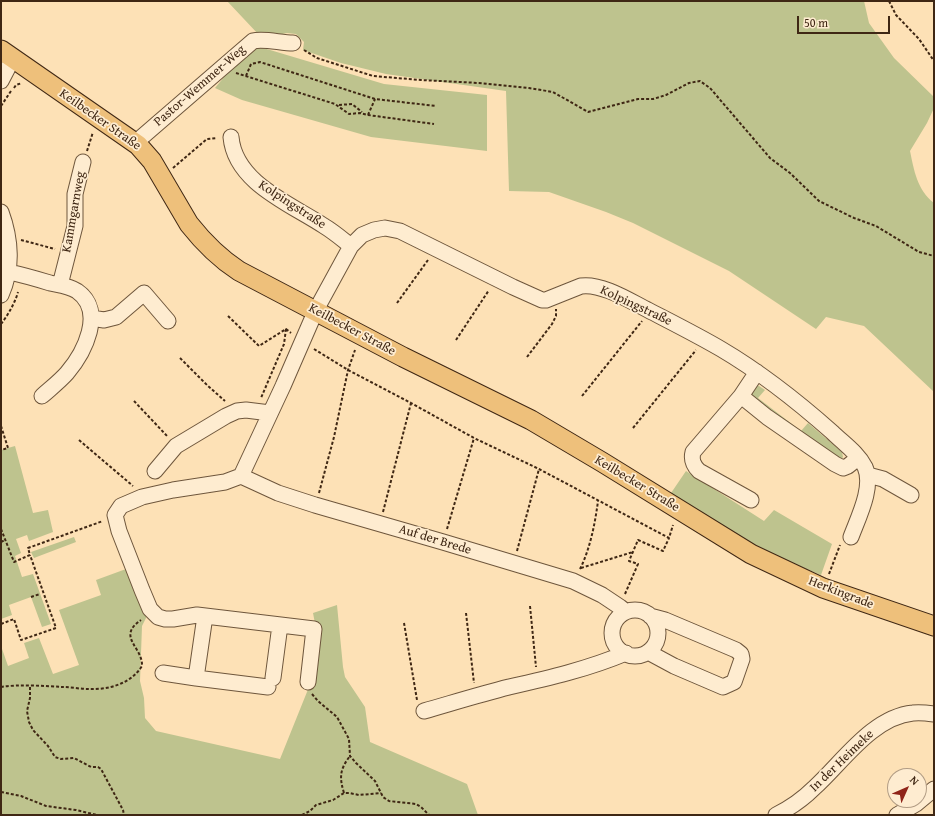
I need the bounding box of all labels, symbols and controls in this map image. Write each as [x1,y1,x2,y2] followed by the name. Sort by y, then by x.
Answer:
[799,8,892,34] scale bar
[804,14,828,31] text: 50 m
[151,42,249,130] street label: Pastor-Wemmer-Weg
[56,86,144,154] street label: Keilbecker Straße
[59,170,89,254] street label: Kammgarnweg
[255,177,329,233] street label: Kolpingstraße
[598,283,674,329] street label: Kolpingstraße
[306,301,398,359] street label: Keilbecker Straße
[592,453,682,515] street label: Keilbecker Straße
[397,522,473,558] street label: Auf der Brede
[806,573,876,613] street label: Herkingrade
[807,727,877,795] street label: In der Heimeke
[887,768,927,808] north arrow
[907,772,923,788] text: N

